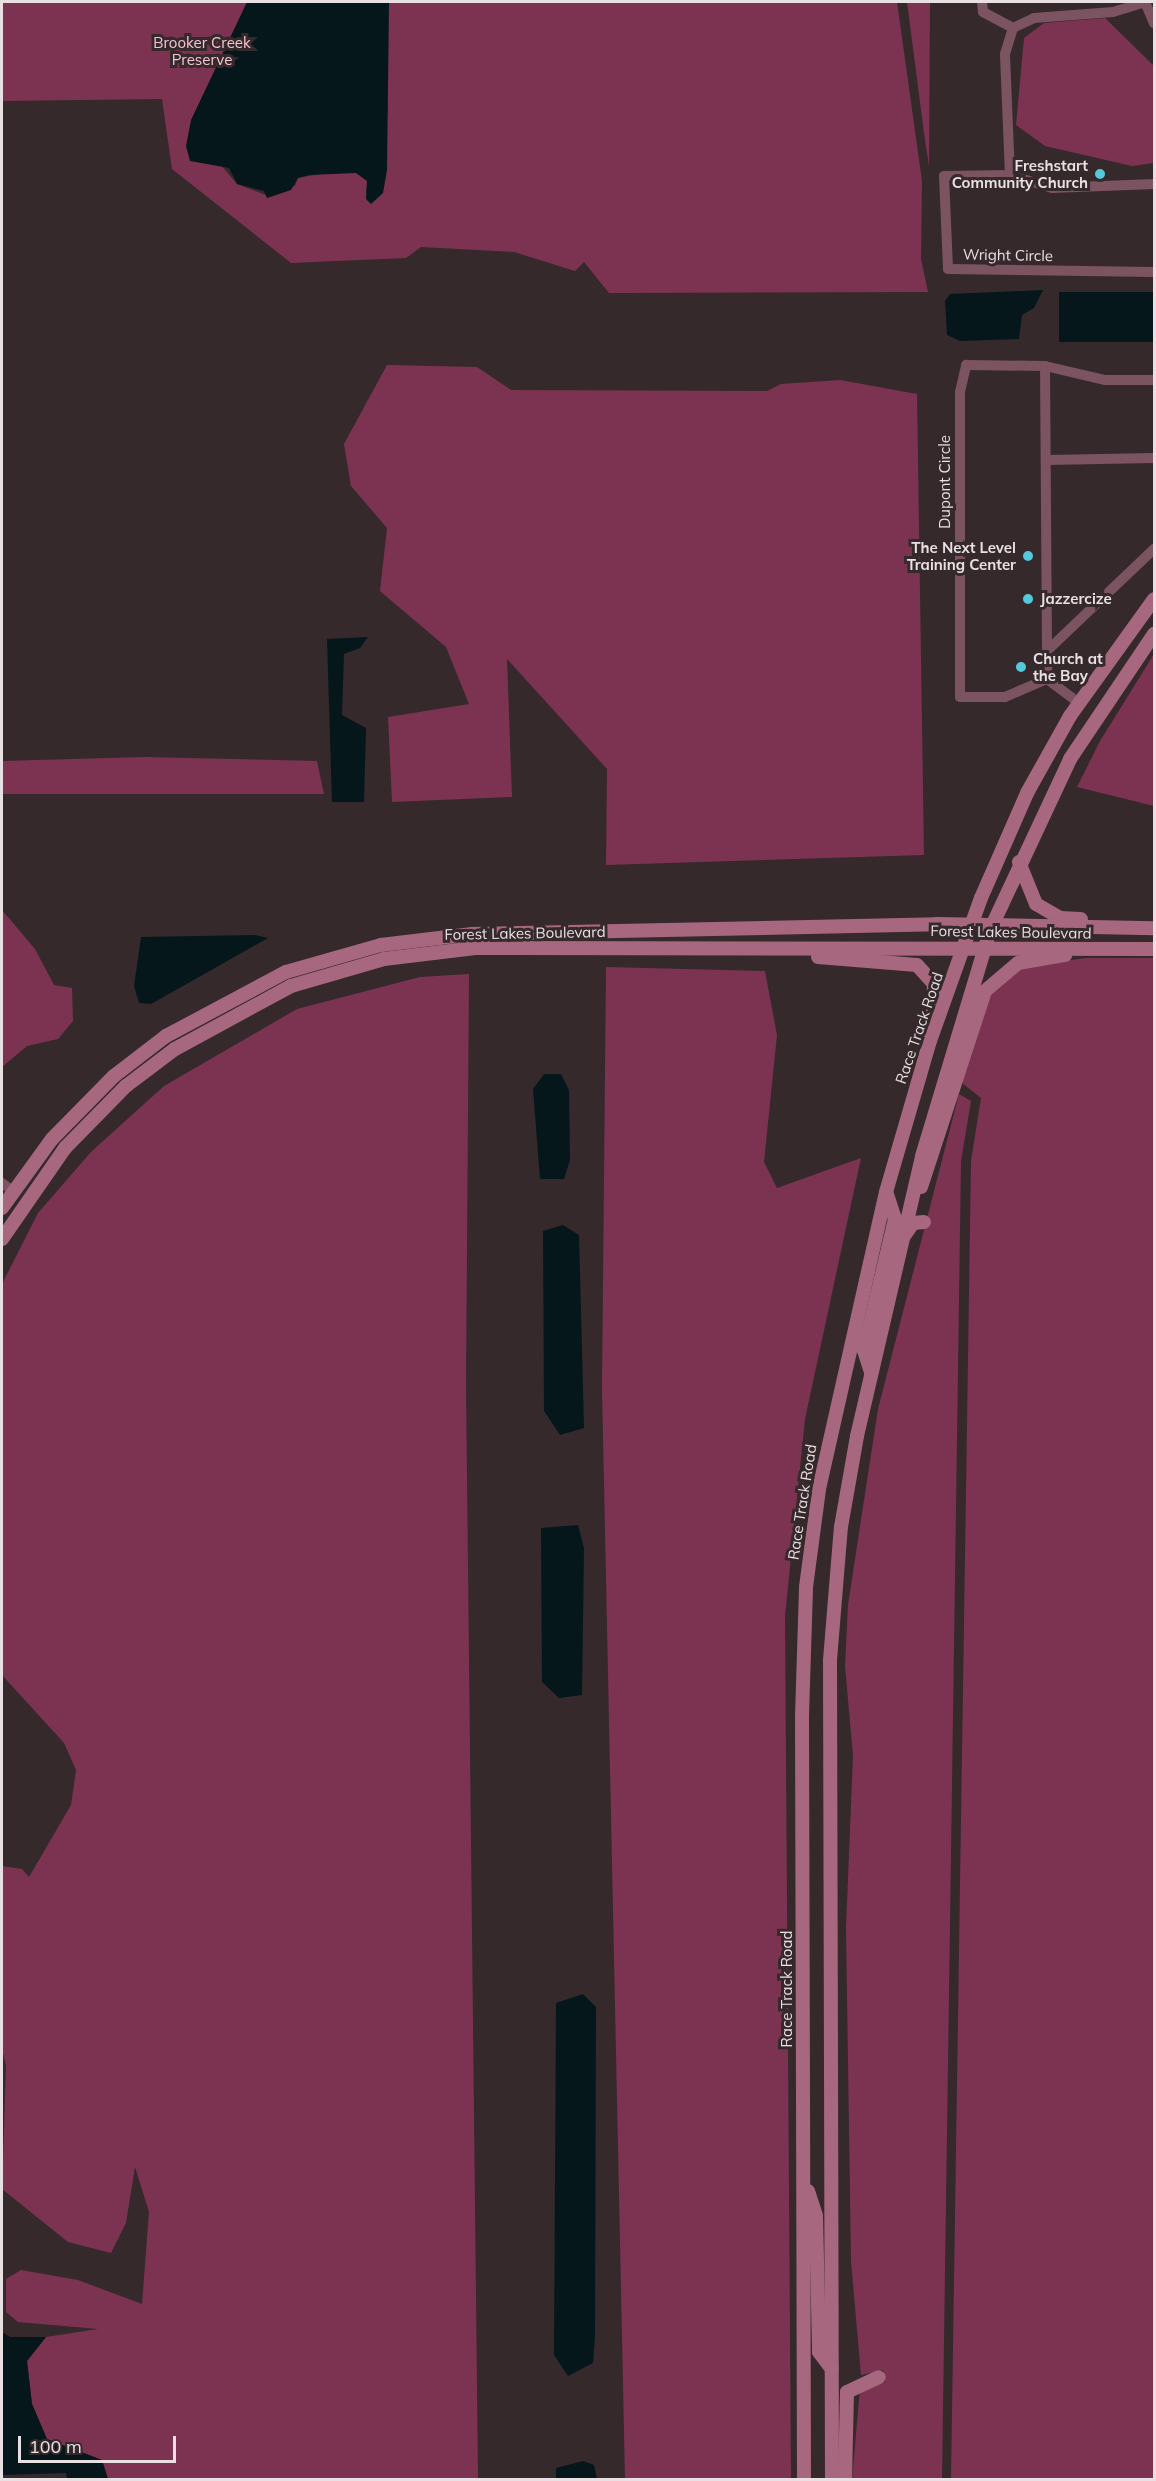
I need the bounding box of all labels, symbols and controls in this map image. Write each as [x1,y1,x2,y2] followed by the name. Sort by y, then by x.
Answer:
[153,33,251,68] park label: Brooker Creek Preserve
[952,156,1088,191] place label: Freshstart Community Church
[1093,167,1107,181] marker: Freshstart Community Church
[963,245,1053,265] street label: Wright Circle
[936,435,954,529] street label: Dupont Circle
[907,538,1016,573] place label: The Next Level Training Center
[1021,549,1035,563] marker: The Next Level Training Center
[1040,590,1112,608] place label: Jazzercize
[1021,592,1035,606] marker: Jazzercize
[1033,649,1103,684] place label: Church at the Bay
[1014,660,1028,674] marker: Church at the Bay
[930,922,1092,942] street label: Forest Lakes Boulevard
[444,923,606,943] street label: Forest Lakes Boulevard
[891,970,947,1086] street label: Race Track Road
[784,1443,820,1561] street label: Race Track Road
[778,1931,796,2047] street label: Race Track Road
[21,2424,178,2462] scale bar
[29,2435,82,2458] text: 100 m

